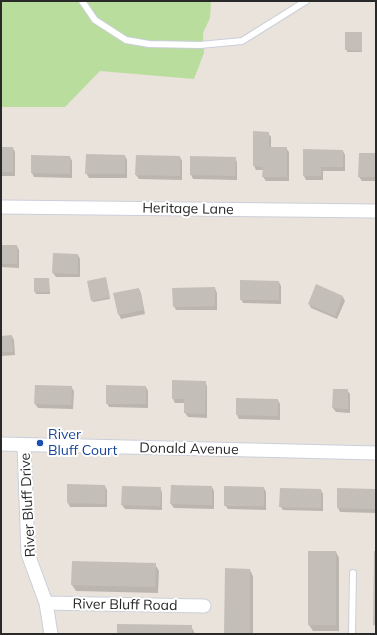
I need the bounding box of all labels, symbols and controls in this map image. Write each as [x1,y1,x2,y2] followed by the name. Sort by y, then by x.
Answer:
[142,200,234,218] street label: Heritage Lane
[48,427,117,460] place label: River Bluff Court
[35,438,45,448] marker: River Bluff Court
[139,440,239,458] street label: Donald Avenue
[17,452,39,558] street label: River Bluff Drive
[72,596,178,614] street label: River Bluff Road

